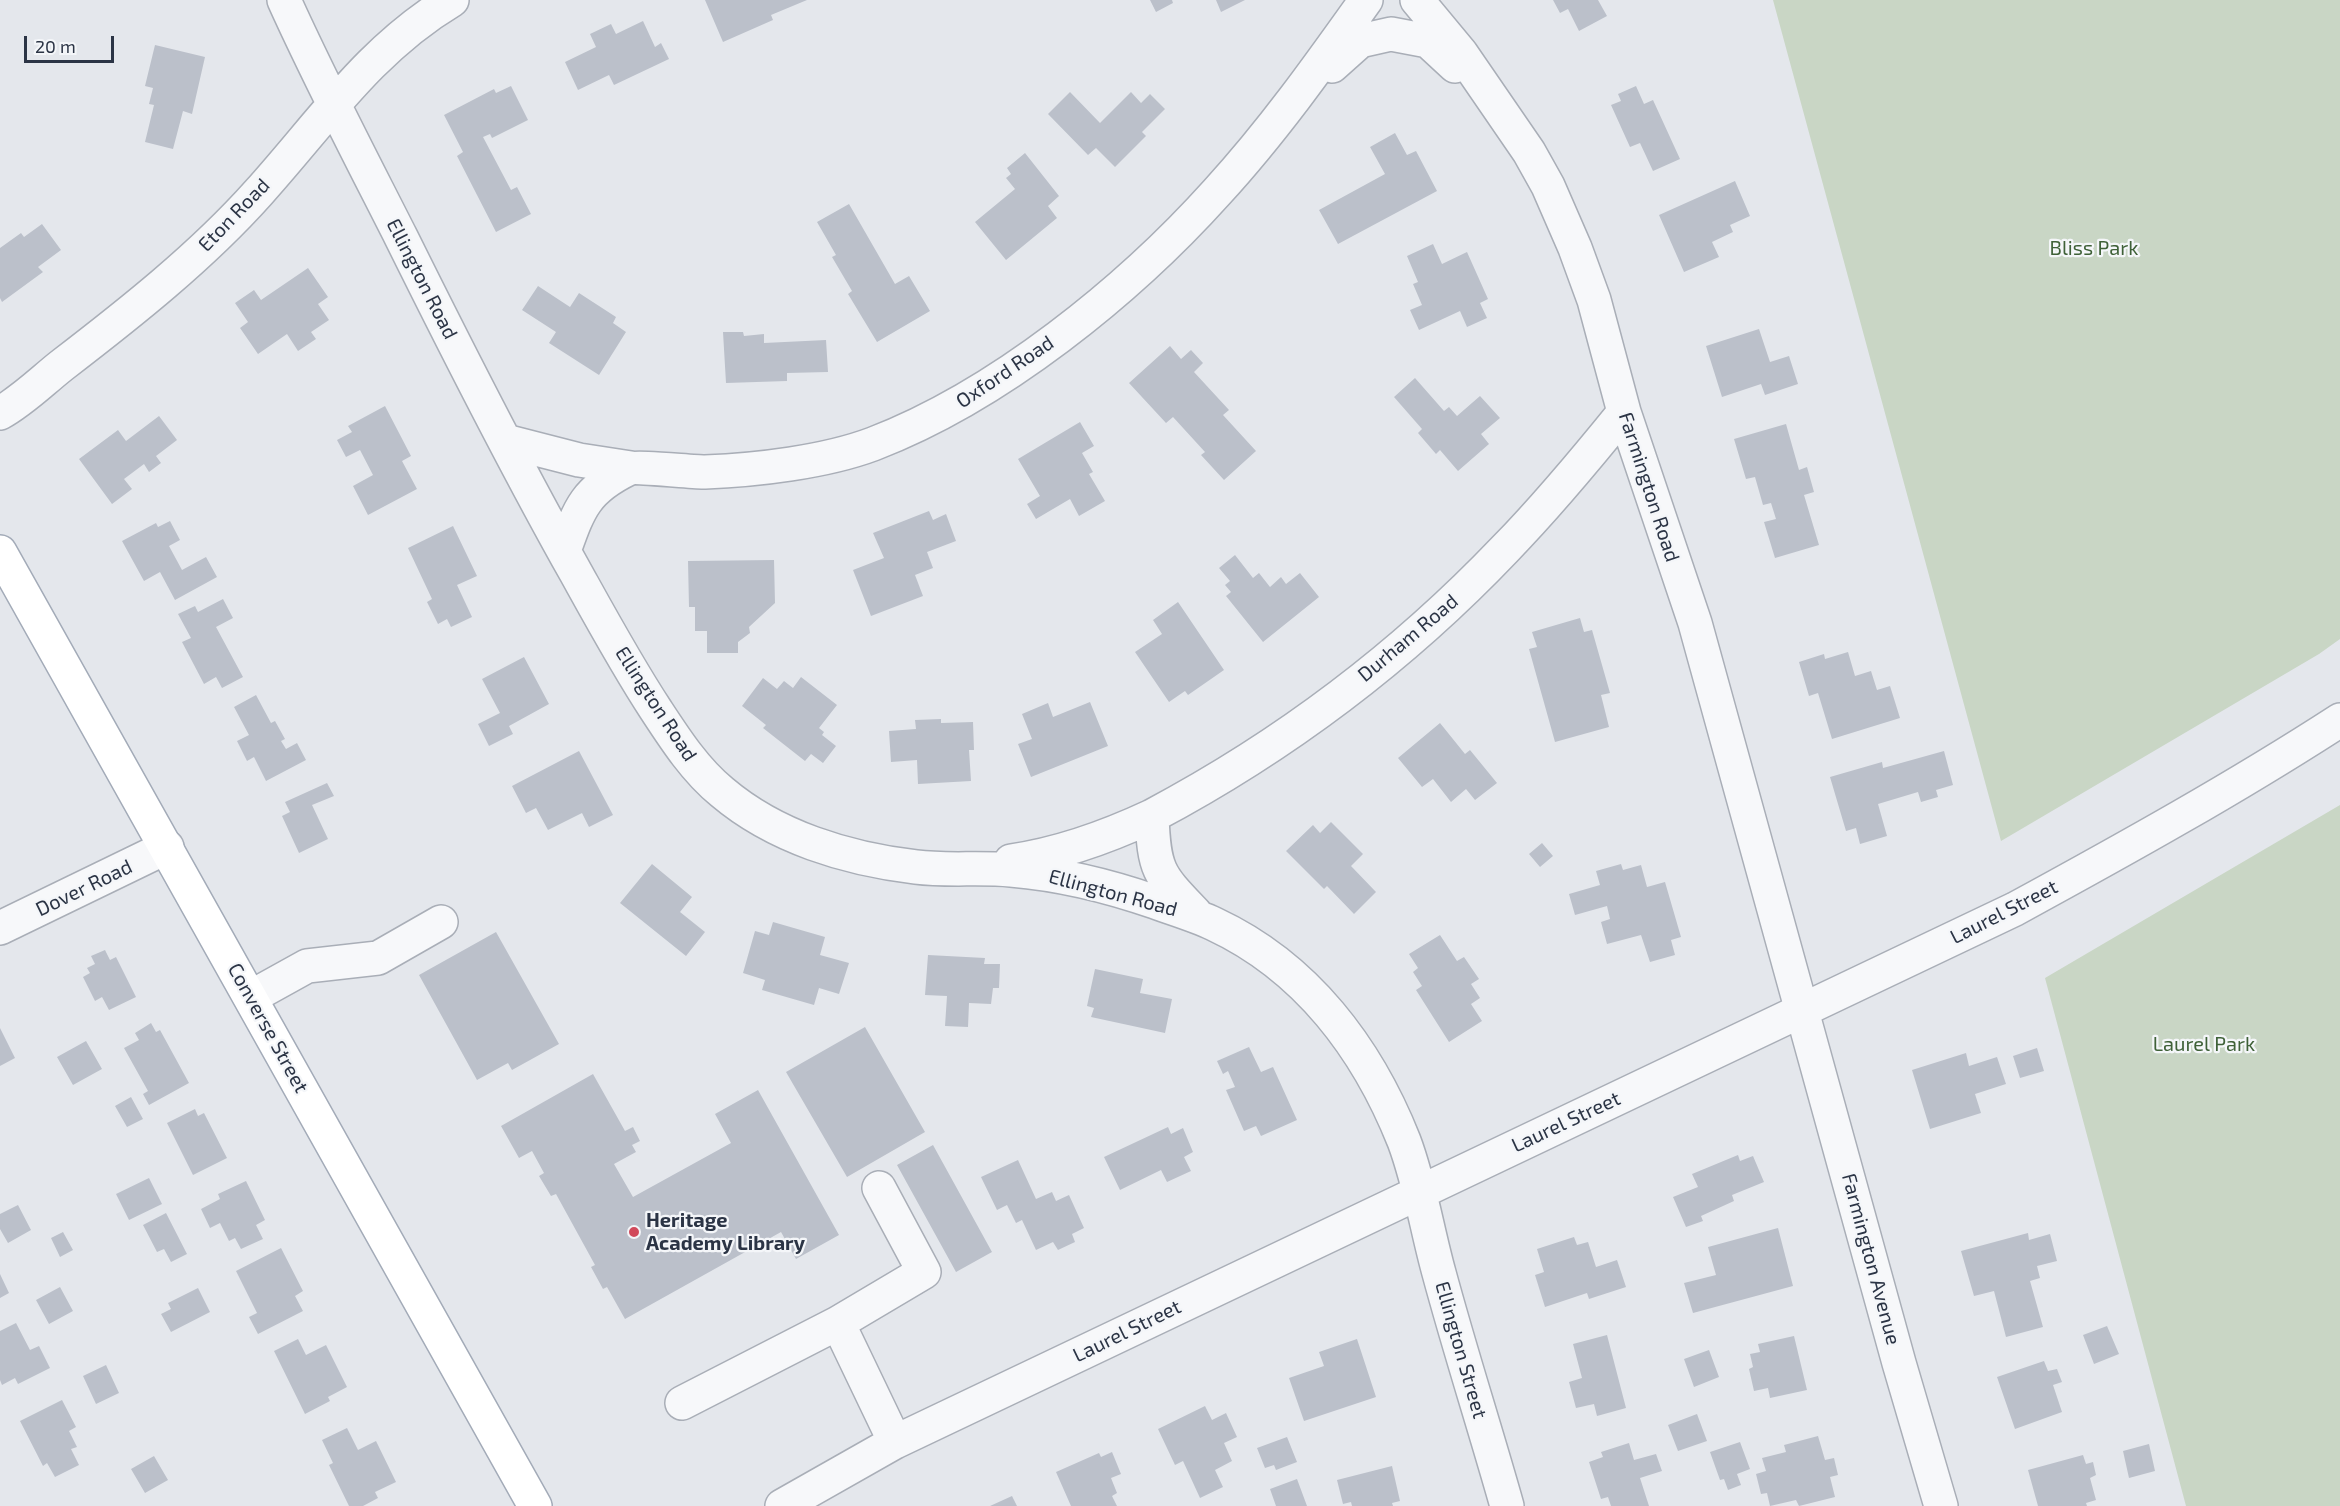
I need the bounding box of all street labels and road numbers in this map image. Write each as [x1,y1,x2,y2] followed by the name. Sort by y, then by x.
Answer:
[193,173,275,257] street label: Eton Road
[381,215,463,343] street label: Ellington Road
[952,331,1058,413] street label: Oxford Road
[1614,409,1684,565] street label: Farmington Road
[1353,589,1463,687] street label: Durham Road
[610,642,702,766] street label: Ellington Road
[32,854,136,922] street label: Dover Road
[1046,864,1180,922] street label: Ellington Road
[1946,875,2062,949] street label: Laurel Street
[222,959,314,1097] street label: Converse Street
[1508,1086,1624,1158] street label: Laurel Street
[1837,1171,1905,1347] street label: Farmington Avenue
[1430,1279,1492,1421] street label: Ellington Street
[1069,1295,1185,1367] street label: Laurel Street

